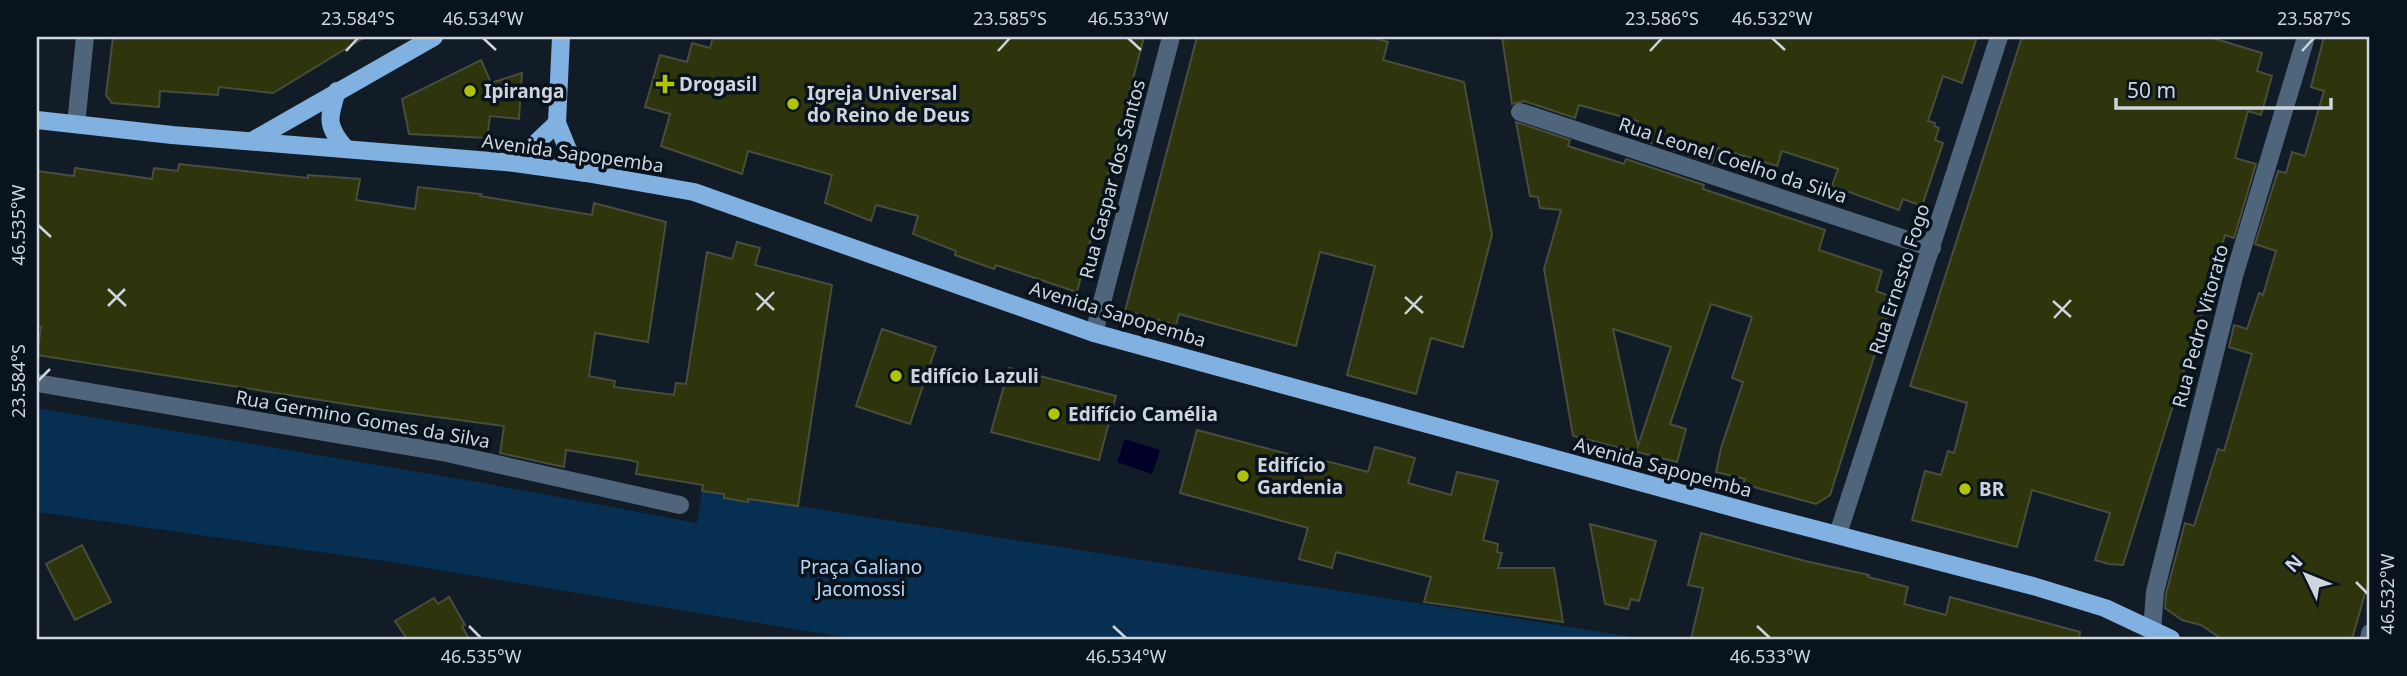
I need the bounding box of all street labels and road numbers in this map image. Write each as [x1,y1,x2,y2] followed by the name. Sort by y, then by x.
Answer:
[1073,76,1151,282] street label: Rua Gaspar dos Santos
[1615,111,1851,209] street label: Rua Leonel Coelho da Silva
[480,127,666,179] street label: Avenida Sapopemba
[1862,200,1936,358] street label: Rua Ernesto Fogo
[2166,241,2234,411] street label: Rua Pedro Vitorato
[1027,275,1209,353] street label: Avenida Sapopemba
[234,384,492,454] street label: Rua Germino Gomes da Silva
[1571,431,1755,503] street label: Avenida Sapopemba

